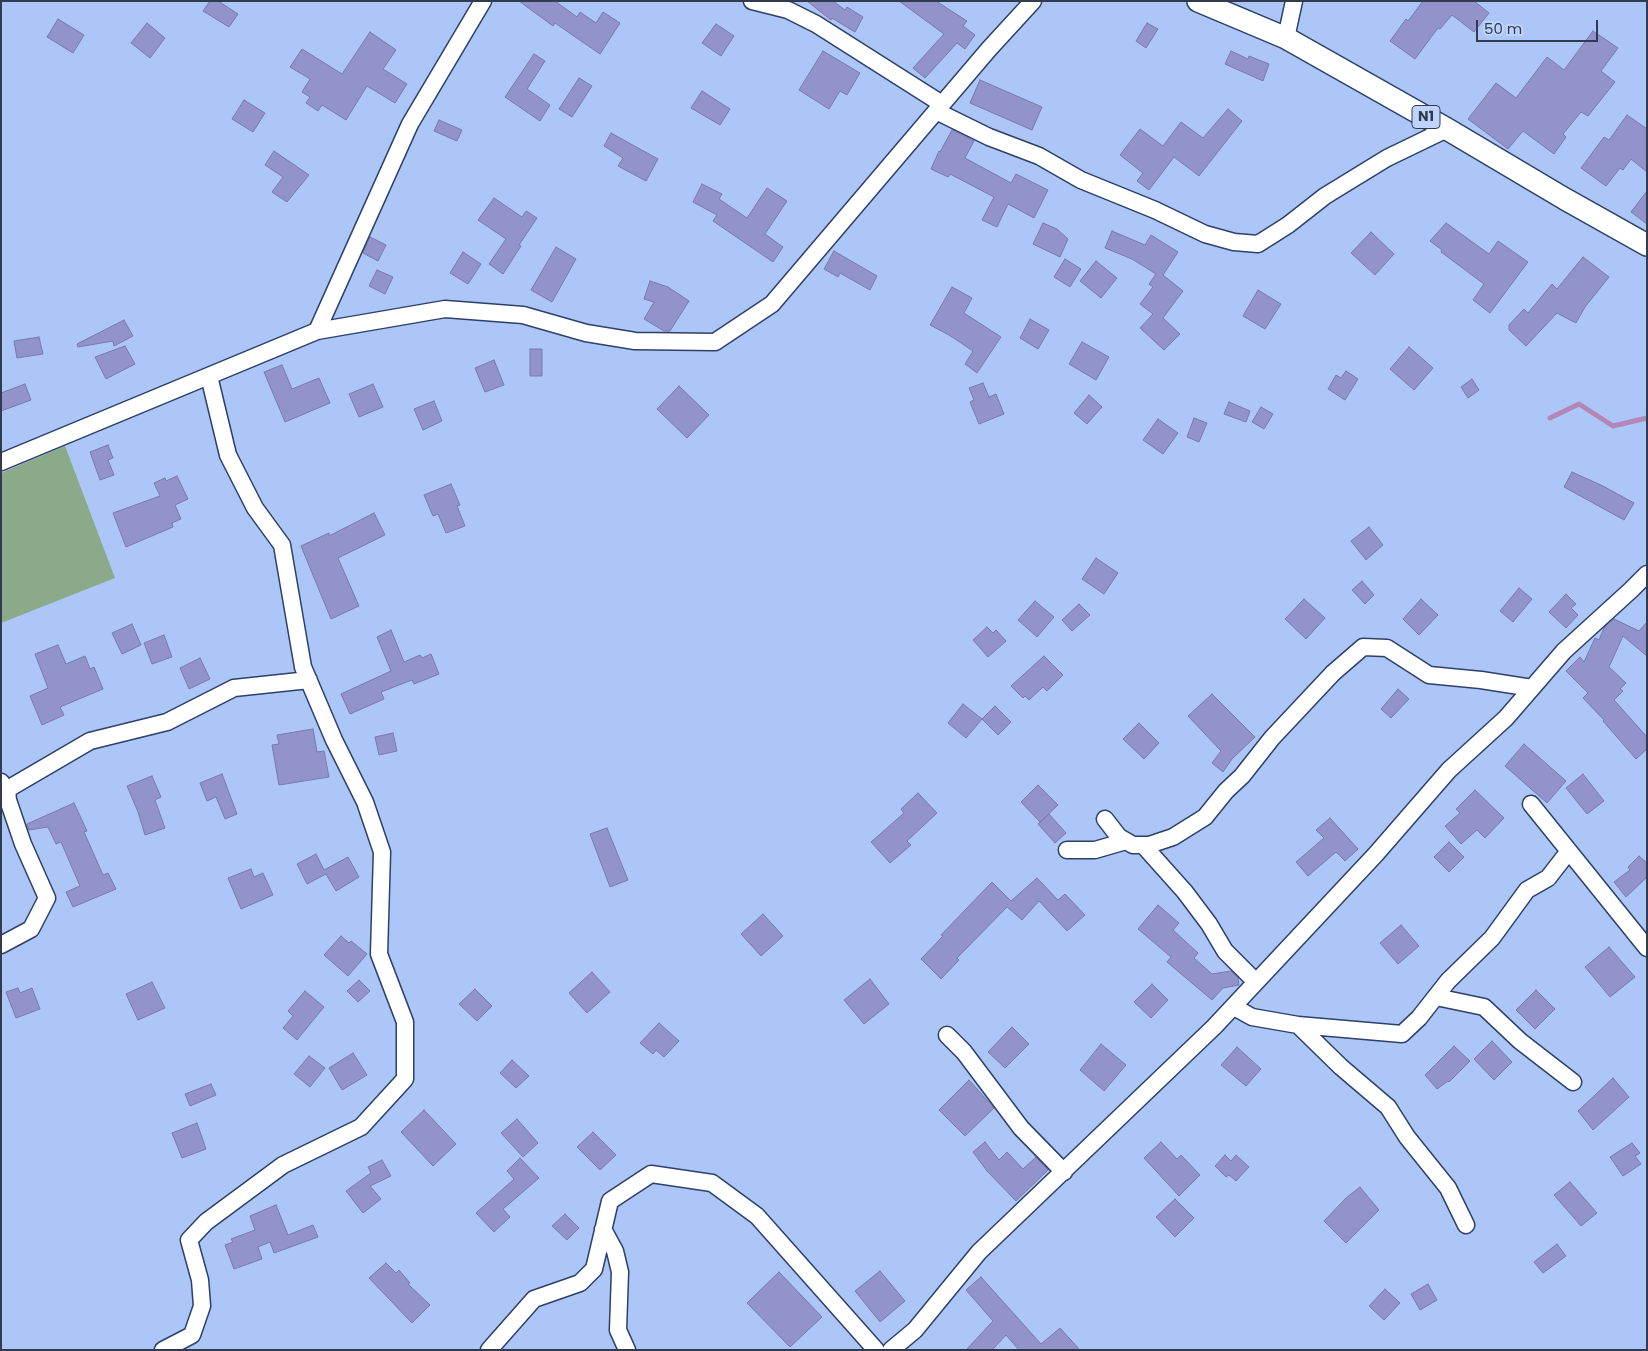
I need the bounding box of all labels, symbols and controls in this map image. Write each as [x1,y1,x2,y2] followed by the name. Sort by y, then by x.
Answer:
[1478,10,1600,42] scale bar
[1484,18,1522,39] text: 50 m
[1412,105,1440,128] road number: N1

